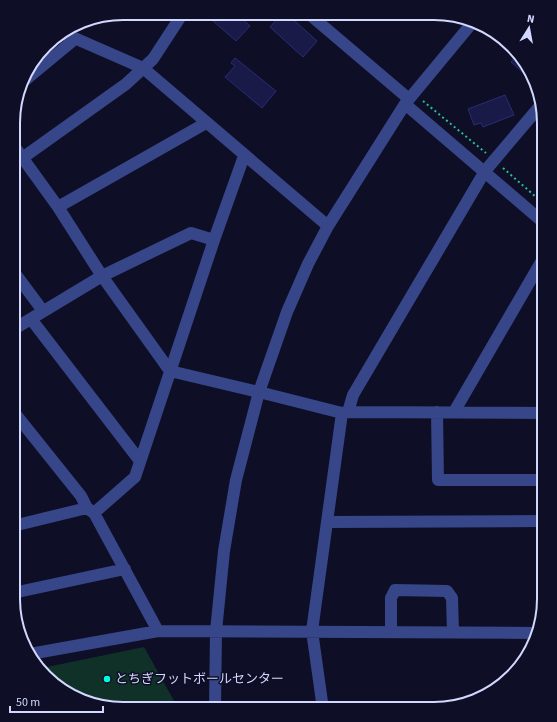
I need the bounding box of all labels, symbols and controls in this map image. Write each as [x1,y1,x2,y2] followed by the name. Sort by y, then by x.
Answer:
[509,8,549,48] north arrow
[526,11,536,27] text: N
[115,670,284,688] place label: とちぎフットボールセンター
[102,674,112,684] marker: とちぎフットボールセンター
[10,688,103,714] scale bar
[16,694,40,711] text: 50 m

